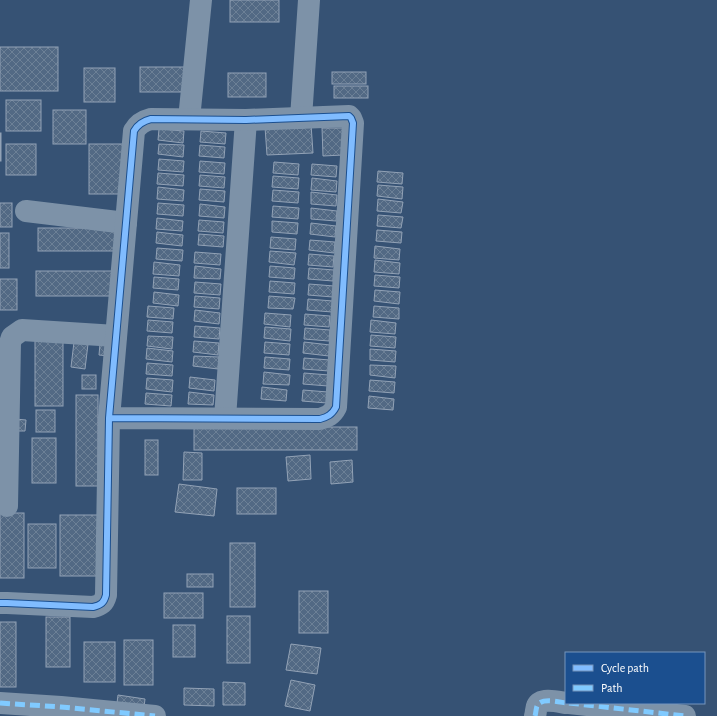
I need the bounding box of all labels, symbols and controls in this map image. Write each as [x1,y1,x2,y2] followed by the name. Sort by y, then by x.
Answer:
[565,652,705,704] legend
[601,662,649,675] text: Cycle path
[601,682,623,694] text: Path

